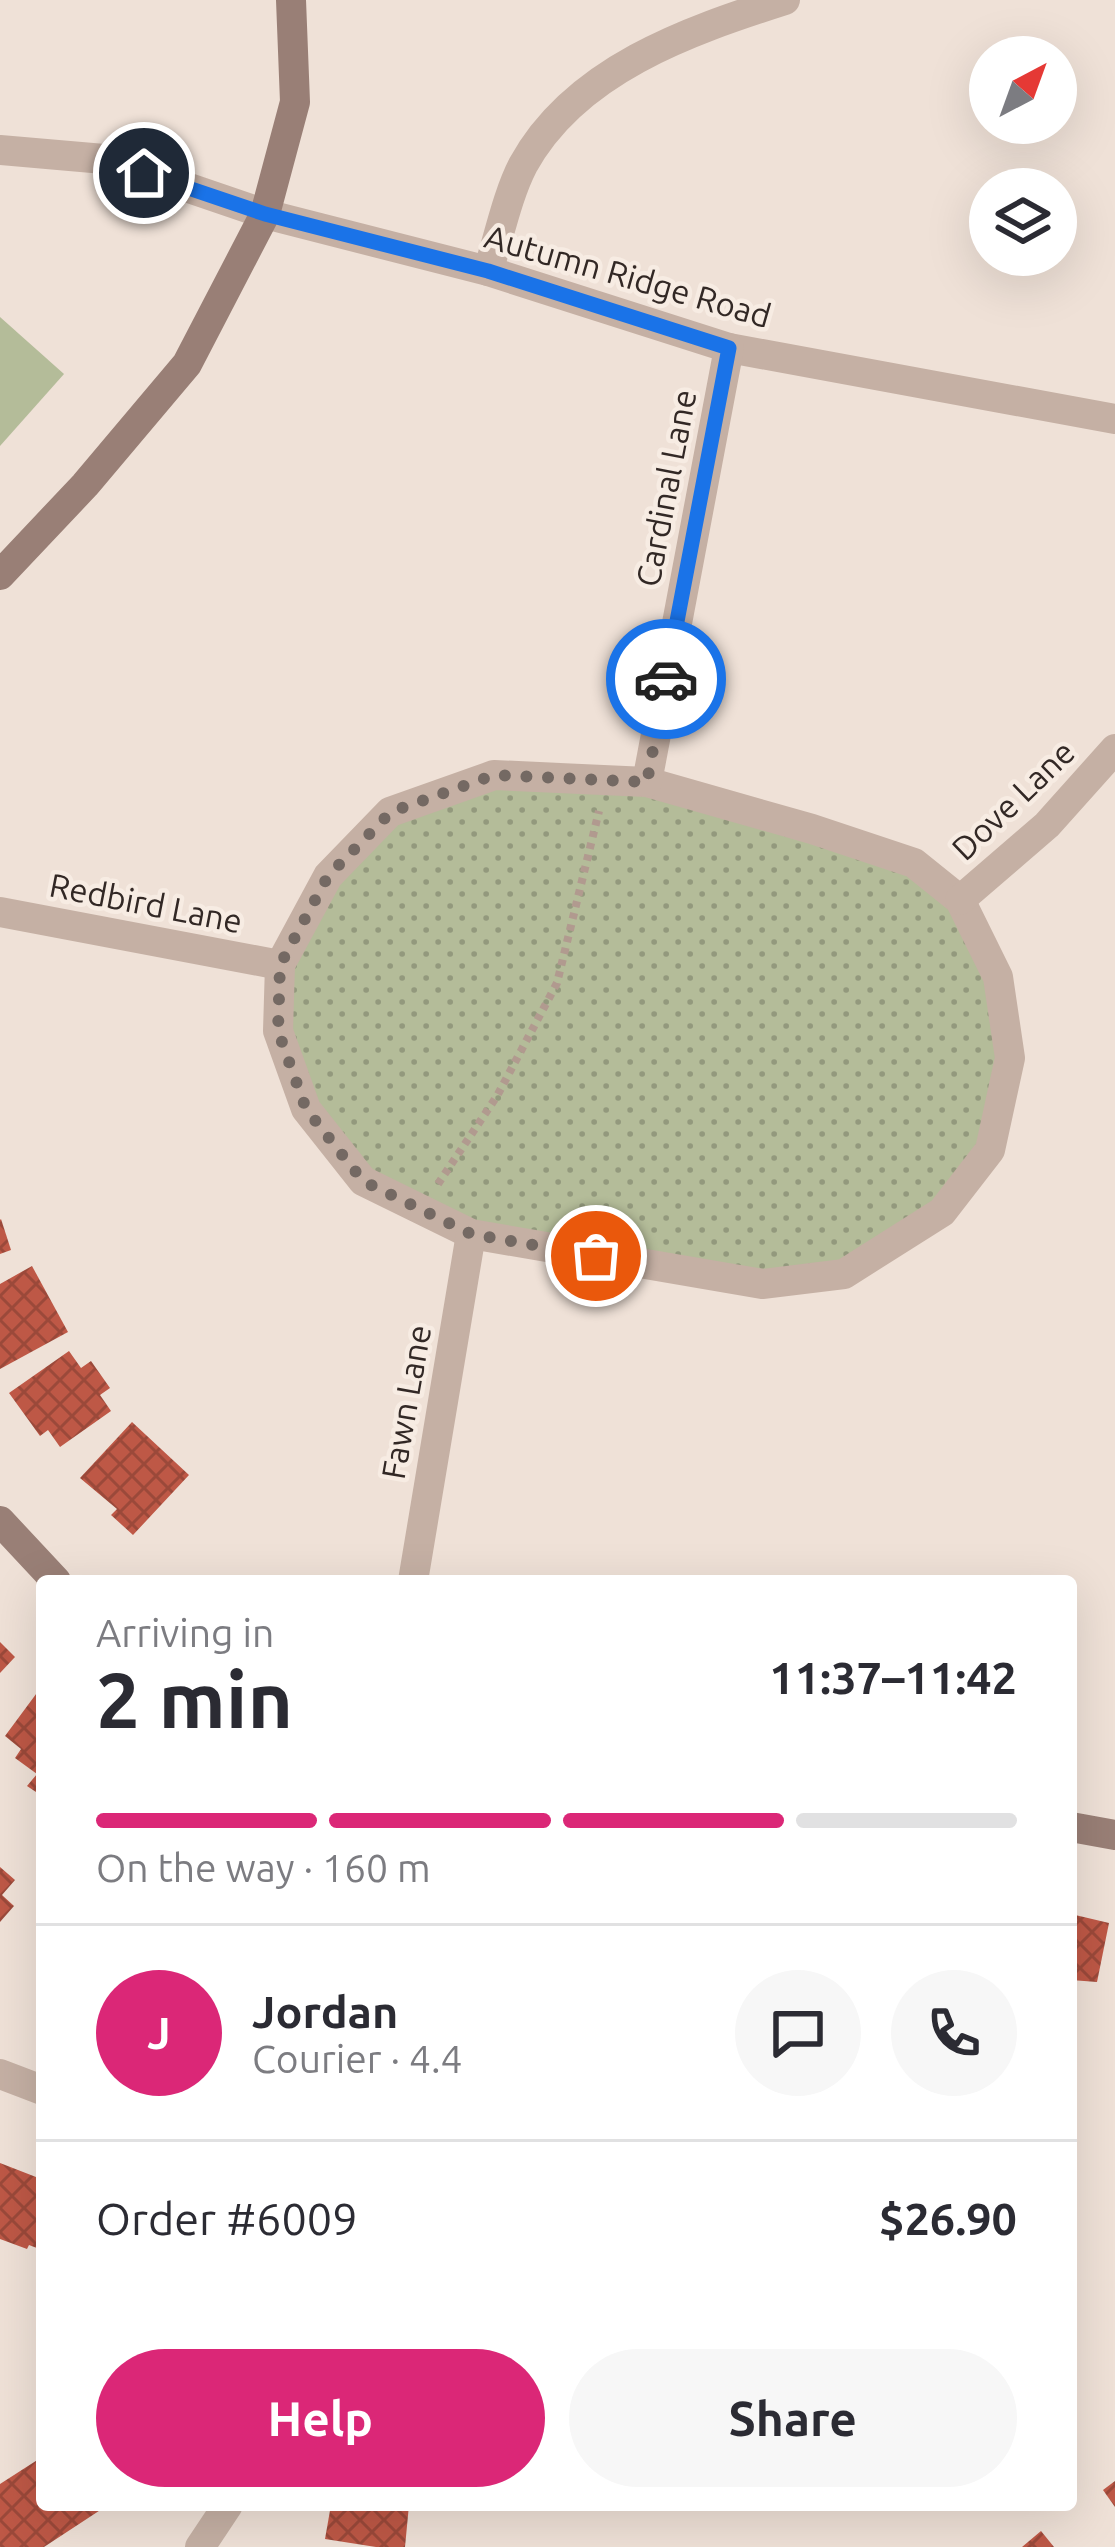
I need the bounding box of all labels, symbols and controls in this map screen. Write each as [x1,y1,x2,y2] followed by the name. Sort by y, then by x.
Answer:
[969,36,1077,144] north arrow
[969,36,1077,276] map controls
[93,122,195,224] pin
[111,140,177,206] icon: home
[969,168,1077,276] button: layers
[481,217,775,334] street label: Autumn Ridge Road
[628,386,703,590] street label: Cardinal Lane
[606,619,726,739] courier
[633,646,699,712] icon: car
[944,732,1081,867] street label: Dove Lane
[47,866,246,939] street label: Redbird Lane
[545,1205,647,1307] pin
[563,1223,629,1289] icon: bag
[374,1322,437,1482] street label: Fawn Lane
[96,1611,274,1654] text: Arriving in
[769,1652,1017,1703] text: 11:37–11:42
[96,1655,293,1743] text: 2 min
[96,1846,431,1889] text: On the way · 160 m
[735,1970,861,2096] button: chat
[891,1970,1017,2096] button: phone
[252,1986,398,2037] text: Jordan
[147,2007,171,2058] text: J
[252,2037,463,2080] text: Courier · 4.4
[96,2193,358,2244] text: Order #6009
[879,2193,1017,2244] text: $26.90
[96,2349,545,2487] button: Help
[569,2349,1017,2487] button: Share

